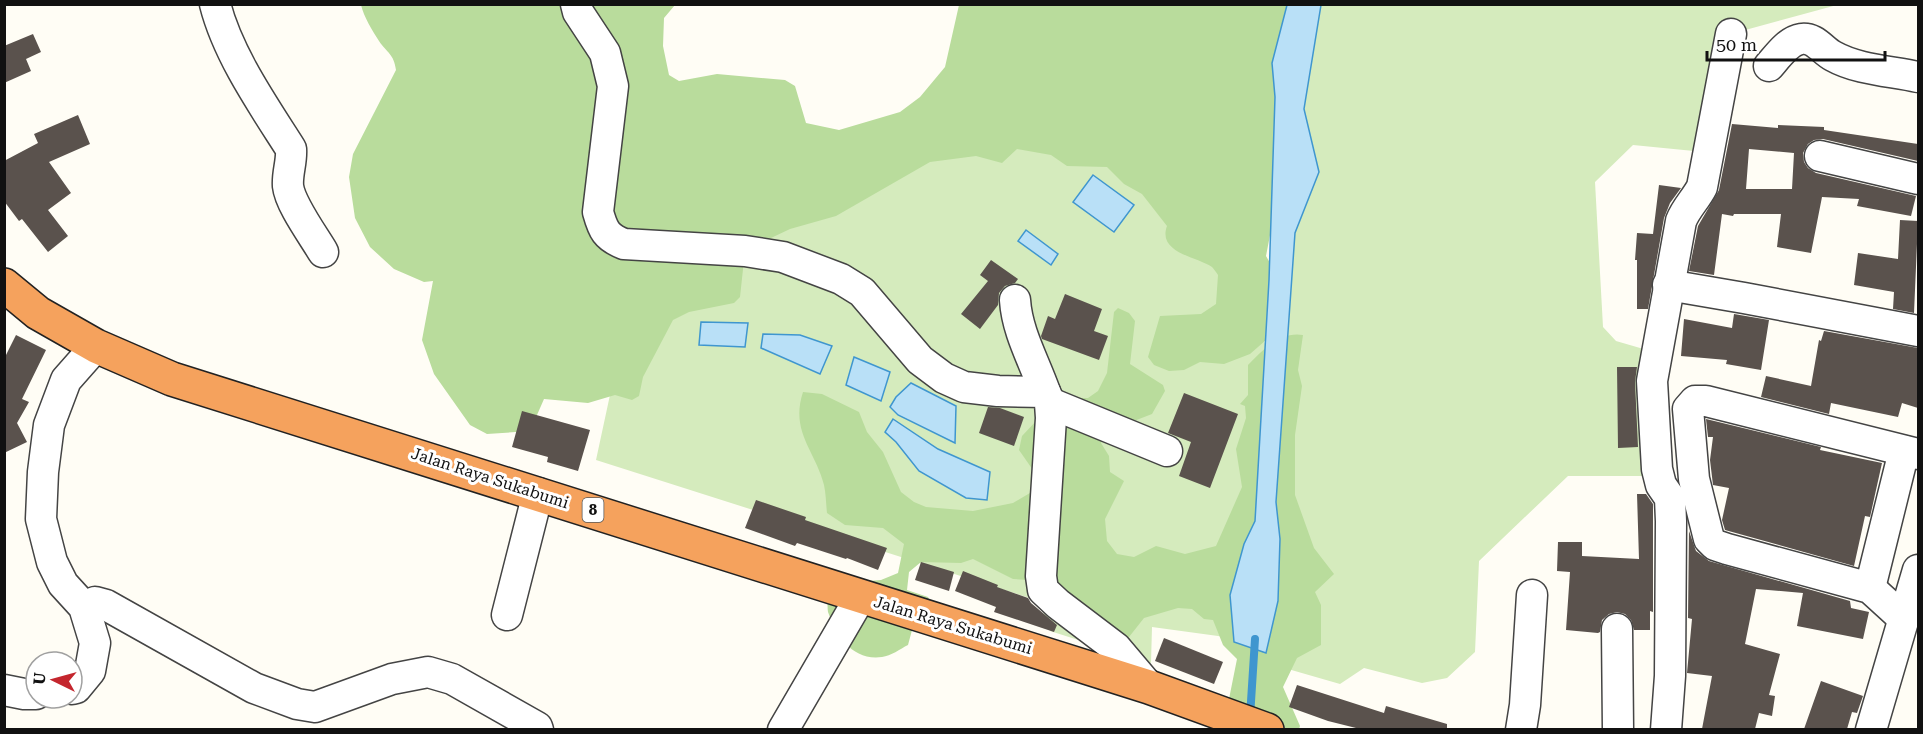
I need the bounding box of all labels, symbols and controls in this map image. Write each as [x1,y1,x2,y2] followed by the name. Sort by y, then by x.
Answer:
[1707,24,1886,62] scale bar
[1716,34,1757,55] text: 50 m
[409,444,571,512] street label: Jalan Raya Sukabumi
[582,498,604,522] road number: 8
[872,592,1034,658] street label: Jalan Raya Sukabumi
[24,650,84,710] north arrow
[30,672,50,686] text: U

